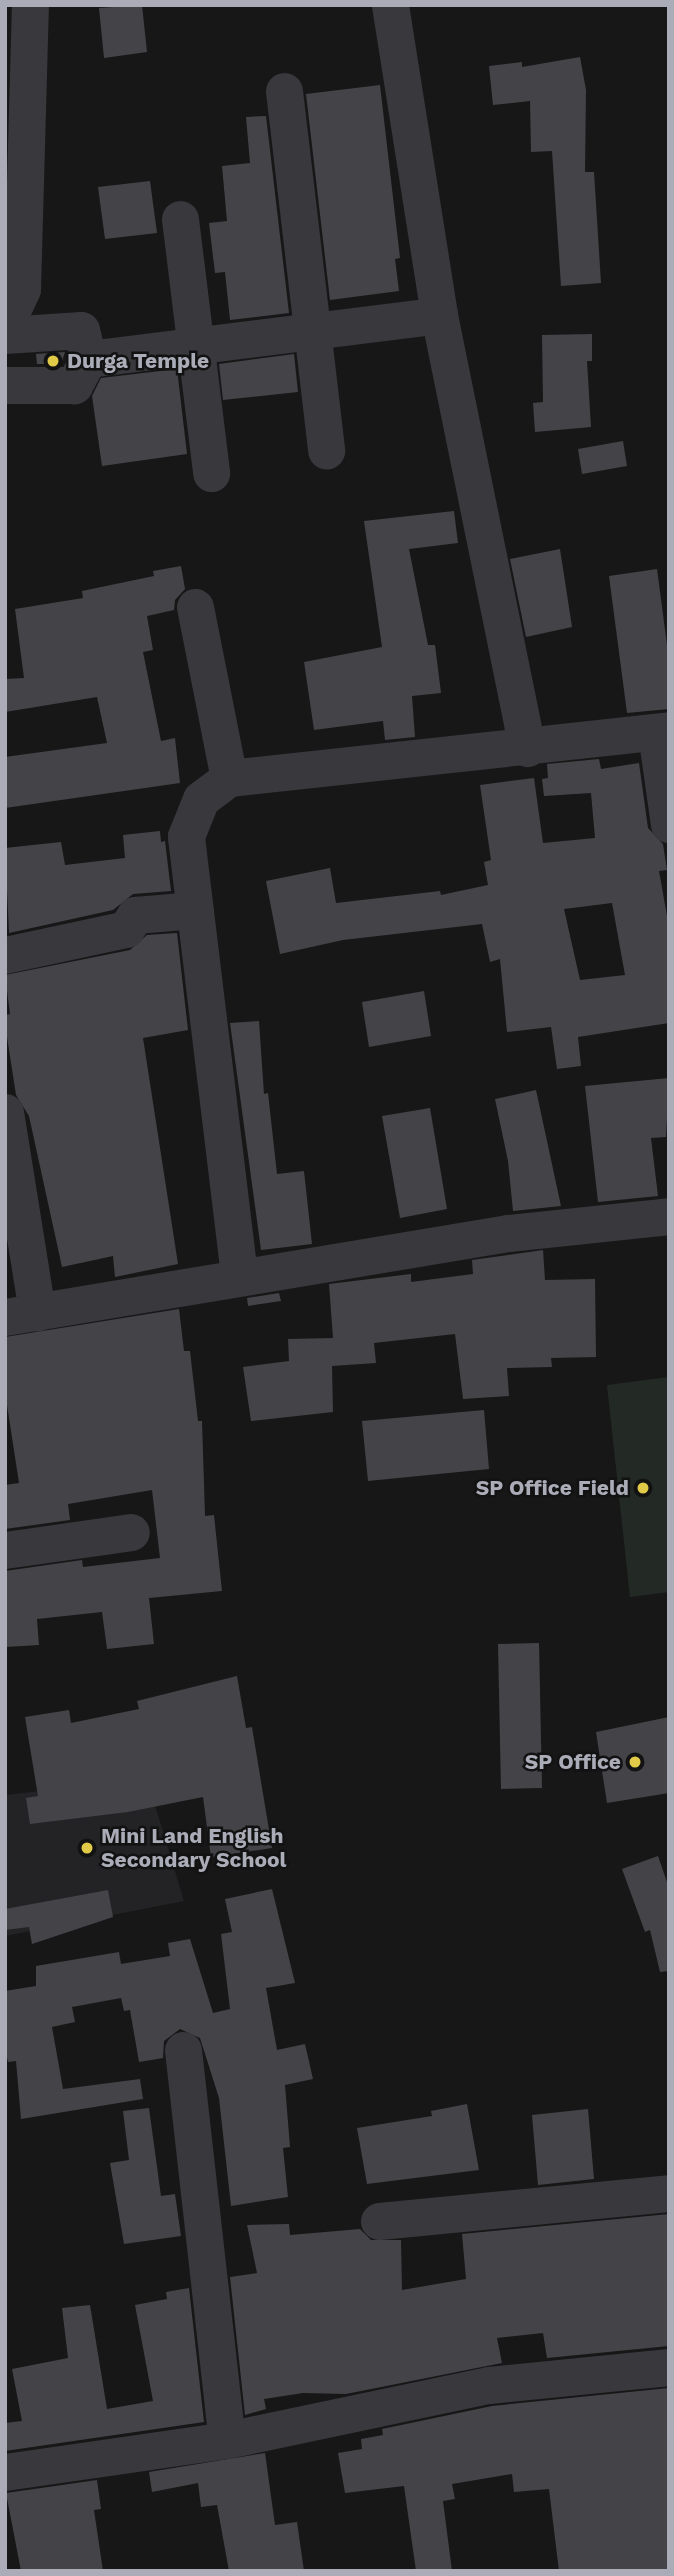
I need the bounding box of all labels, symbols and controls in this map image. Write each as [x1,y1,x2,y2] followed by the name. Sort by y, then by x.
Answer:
[67,348,210,374] place label: Durga Temple
[45,353,61,369] marker: Durga Temple
[475,1475,629,1501] place label: SP Office Field
[635,1480,651,1496] marker: SP Office Field
[525,1749,621,1775] place label: SP Office
[627,1754,643,1770] marker: SP Office
[101,1823,287,1873] place label: Mini Land English Secondary School
[79,1840,95,1856] marker: Mini Land English Secondary School

